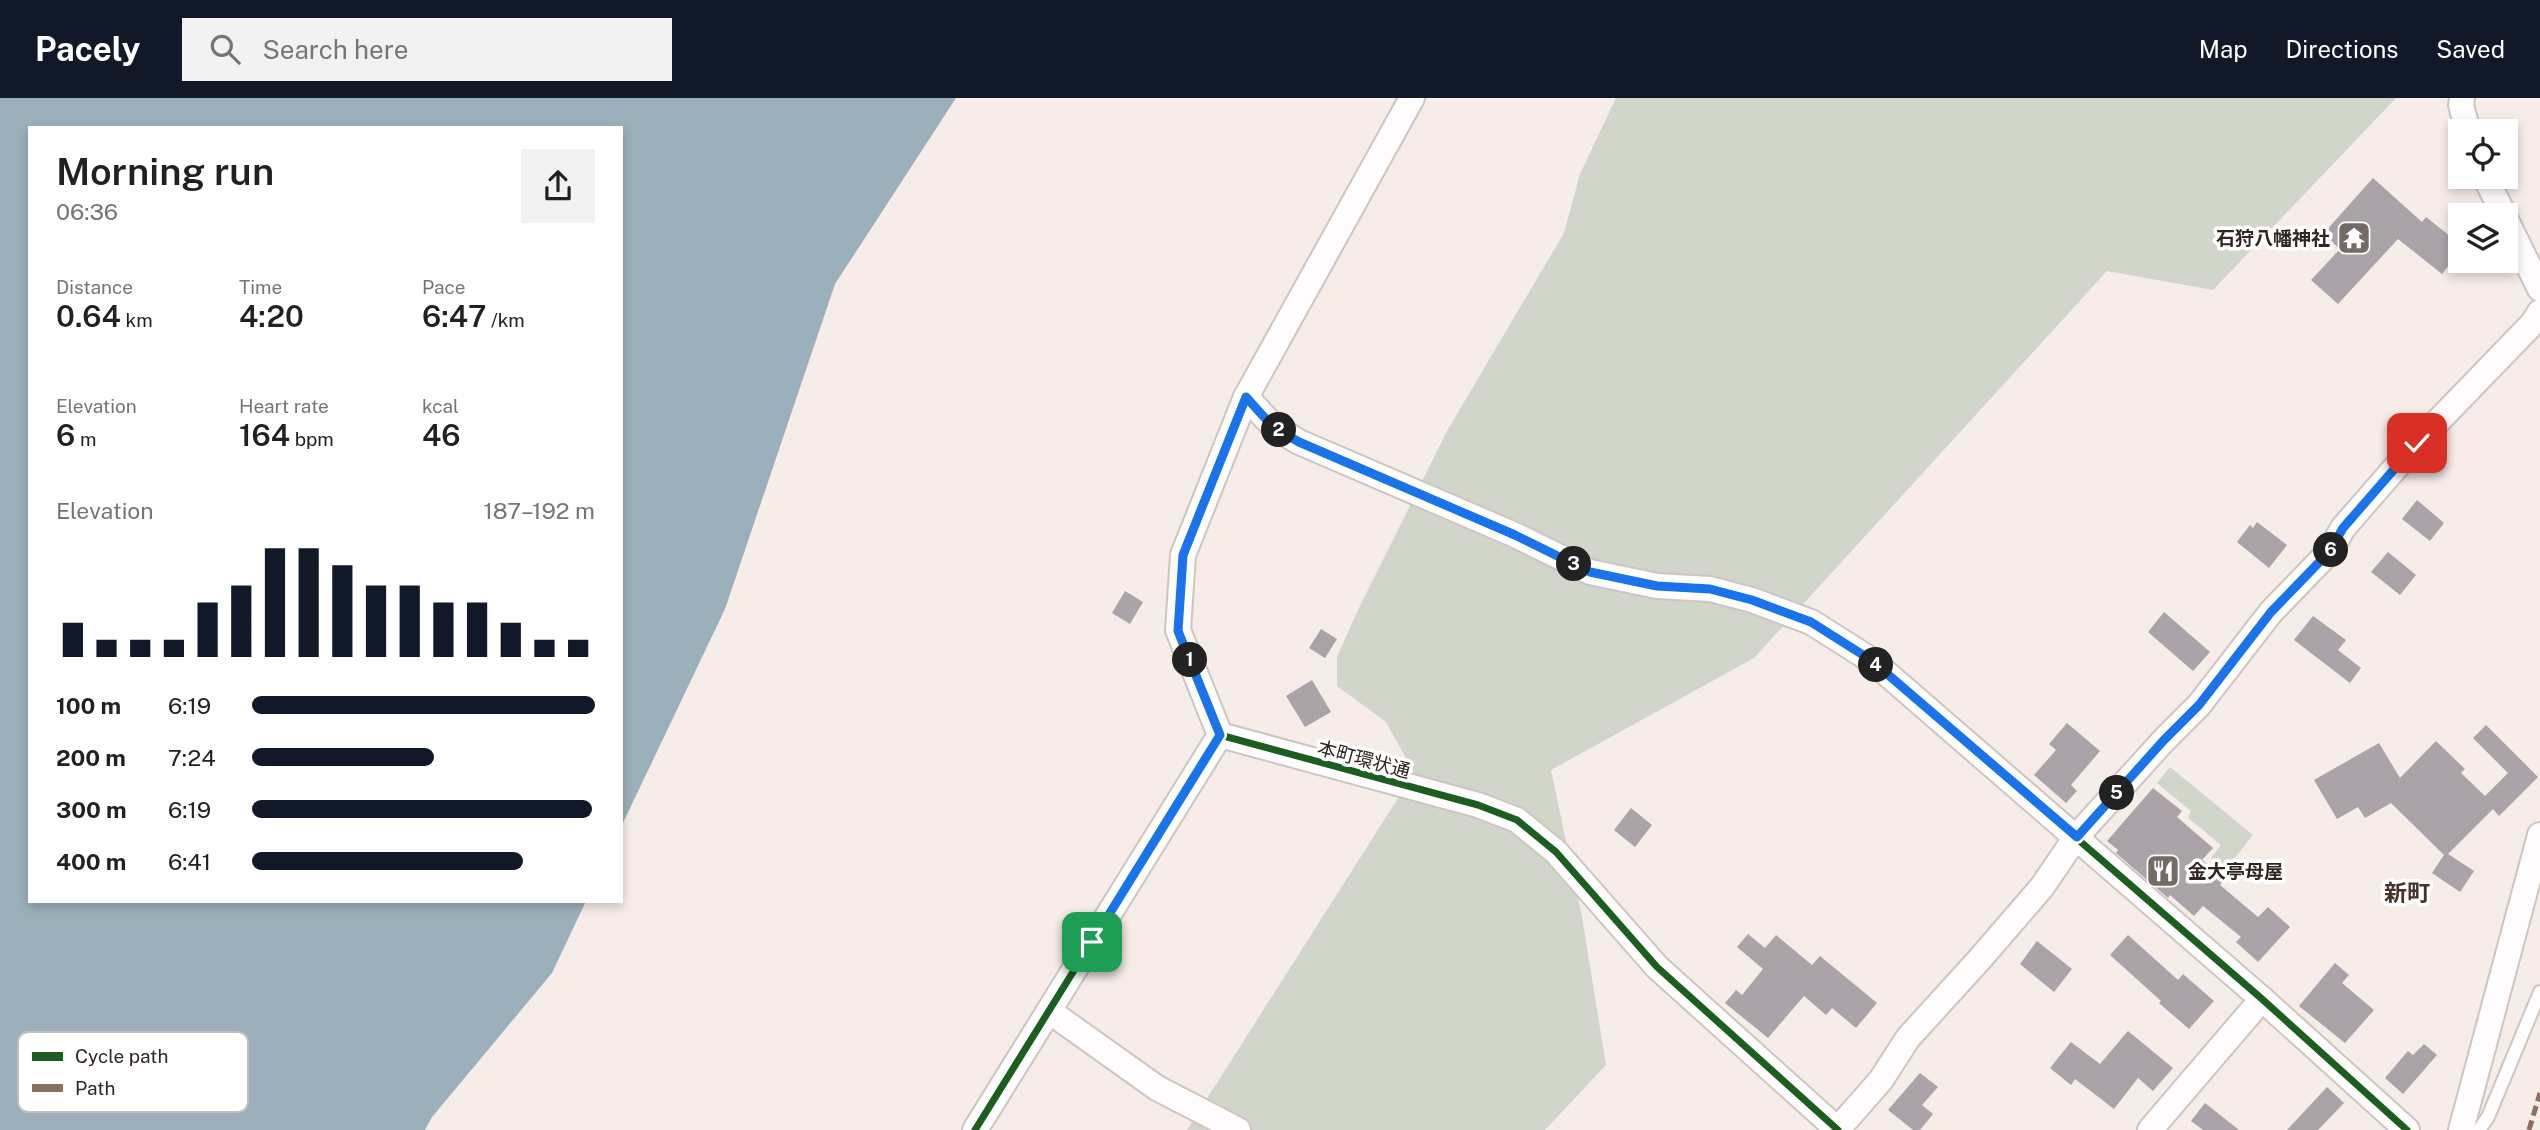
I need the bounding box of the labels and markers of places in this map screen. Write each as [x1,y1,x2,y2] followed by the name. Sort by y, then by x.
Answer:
[2335,219,2373,257] temple icon: 石狩八幡神社
[2216,227,2330,249] place label: 石狩八幡神社
[1262,412,1296,448] pin: 2
[2387,413,2447,473] pin
[2314,532,2348,568] pin: 6
[1556,546,1592,582] pin: 3
[1172,642,1208,678] pin: 1
[1858,648,1894,682] pin: 4
[2100,776,2134,810] pin: 5
[2144,852,2182,890] restaurant icon: 金大亭母屋
[2188,860,2283,882] place label: 金大亭母屋
[1062,912,1122,972] pin

